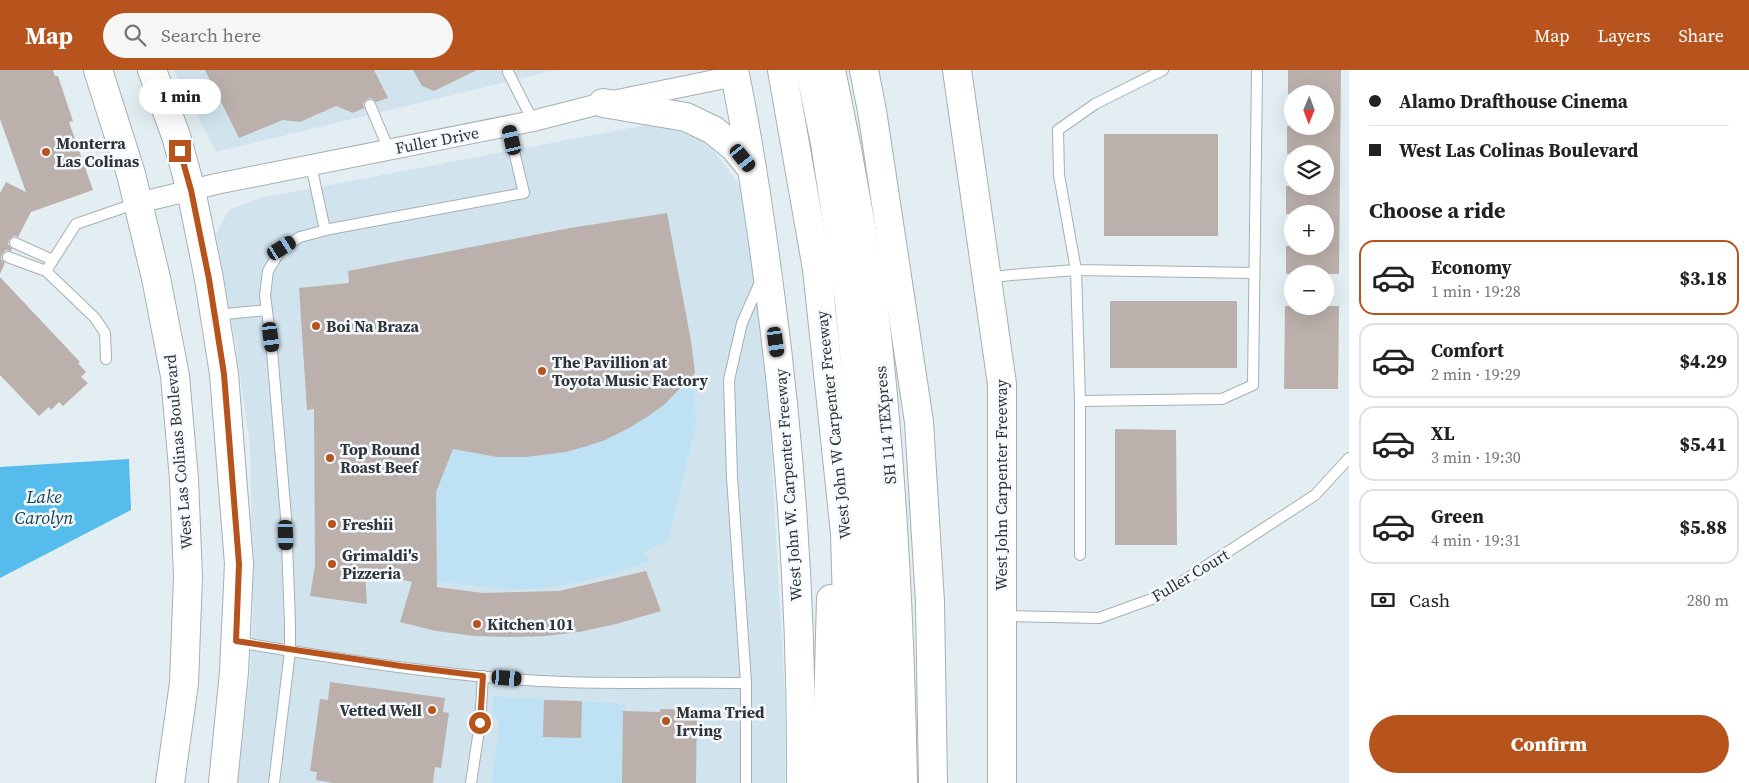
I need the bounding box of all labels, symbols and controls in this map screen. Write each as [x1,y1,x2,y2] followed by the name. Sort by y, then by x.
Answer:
[103,13,453,58] search box
[25,19,73,52] text: Map
[121,21,149,49] icon: search
[161,22,261,48] text: Search here
[1534,23,1569,48] text: Map
[1597,23,1650,48] text: Layers
[1678,23,1724,48] text: Share
[139,78,221,114] callout: 1 min
[159,85,201,107] text: 1 min
[1284,85,1334,135] north arrow
[1284,85,1334,315] map controls
[1399,88,1628,114] text: Alamo Drafthouse Cinema
[393,121,481,159] street label: Fuller Drive
[501,124,522,156] car
[56,132,139,172] place label: Monterra Las Colinas
[1399,137,1638,163] text: West Las Colinas Boulevard
[169,140,191,162] route end
[727,142,758,174] car
[1284,145,1334,195] button: layers
[40,146,52,158] marker: Monterra Las Colinas
[1369,195,1506,225] text: Choose a ride
[1284,205,1334,255] button: +
[265,234,298,262] car
[1431,254,1512,280] text: Economy
[1371,255,1416,300] icon: car
[1284,265,1334,315] button: −
[1679,265,1727,291] text: $3.18
[1431,280,1521,302] text: 1 min · 19:28
[810,309,856,540] street label: West John W Carpenter Freeway
[326,315,419,337] place label: Boi Na Braza
[310,320,322,332] marker: Boi Na Braza
[261,321,280,353] car
[766,326,785,358] car
[1431,337,1504,363] text: Comfort
[1371,338,1416,383] icon: car
[1679,348,1727,374] text: $4.29
[552,351,708,391] place label: The Pavillion at Toyota Music Factory
[159,354,197,550] street label: West Las Colinas Boulevard
[1431,363,1521,385] text: 2 min · 19:29
[536,365,548,377] marker: The Pavillion at Toyota Music Factory
[869,365,901,485] street label: SH 114 TEXpress
[769,367,807,602] street label: West John W. Carpenter Freeway
[990,379,1012,591] street label: West John Carpenter Freeway
[1431,420,1454,446] text: XL
[1371,421,1416,466] icon: car
[1679,431,1727,457] text: $5.41
[340,438,420,478] place label: Top Round Roast Beef
[1431,446,1521,468] text: 3 min · 19:30
[324,452,336,464] marker: Top Round Roast Beef
[15,484,73,530] water label: Lake Carolyn
[1431,503,1484,529] text: Green
[1371,504,1416,549] icon: car
[342,513,393,535] place label: Freshii
[1679,514,1727,540] text: $5.88
[326,518,338,530] marker: Freshii
[277,520,294,550] car
[1431,529,1521,551] text: 4 min · 19:31
[1147,543,1234,607] street label: Fuller Court
[342,544,418,584] place label: Grimaldi's Pizzeria
[326,558,338,570] marker: Grimaldi's Pizzeria
[1369,586,1397,614] icon: cash
[1409,587,1450,613] text: Cash
[1687,589,1729,611] text: 280 m
[487,613,574,635] place label: Kitchen 101
[471,618,483,630] marker: Kitchen 101
[491,669,522,687] car
[339,699,422,721] place label: Vetted Well
[676,701,765,741] place label: Mama Tried Irving
[426,704,438,716] marker: Vetted Well
[469,712,491,734] route start
[660,715,672,727] marker: Mama Tried Irving
[1369,715,1729,773] button: Confirm

